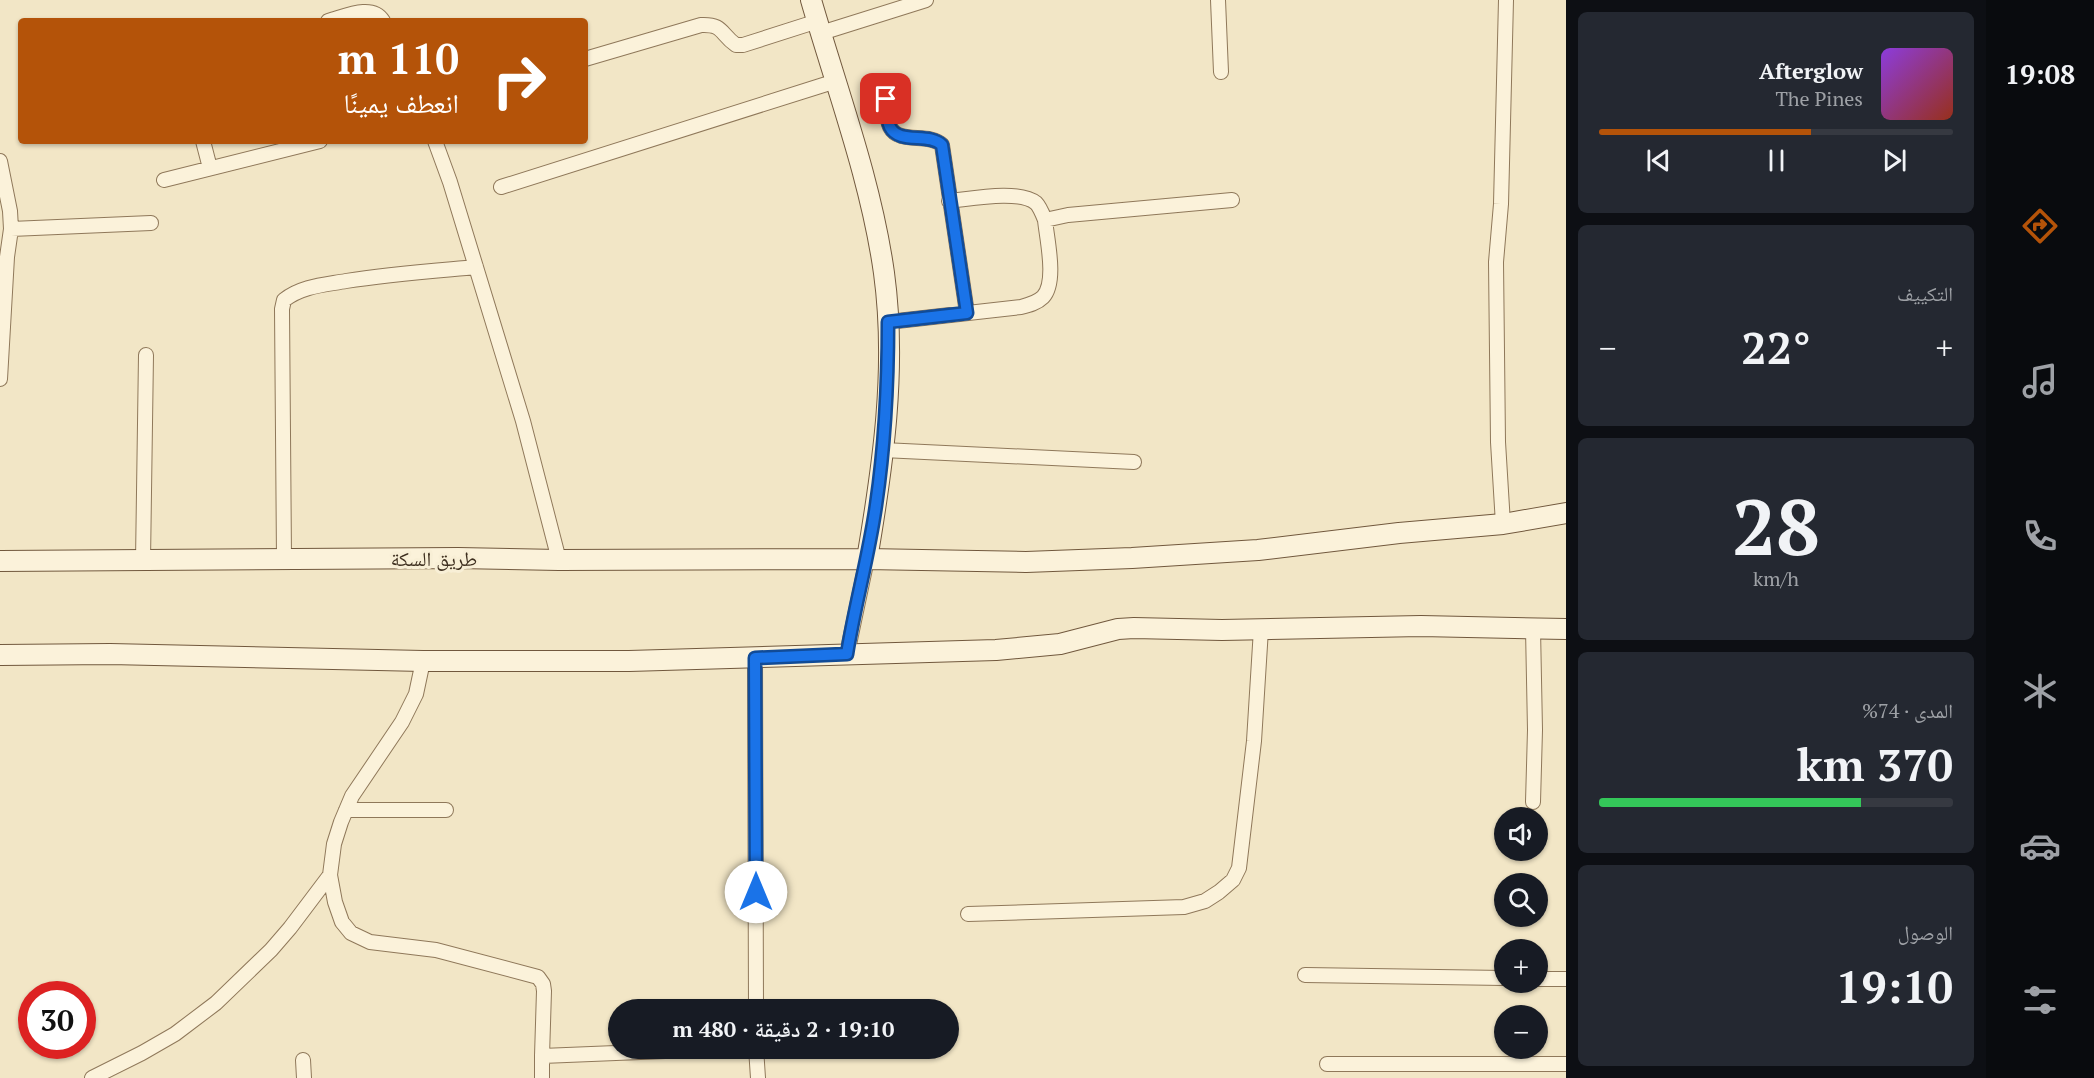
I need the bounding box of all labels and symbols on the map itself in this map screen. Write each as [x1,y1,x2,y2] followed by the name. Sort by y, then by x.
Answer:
[860,73,911,124] pin
[391,545,477,572] street label: طريق السكة
[724,860,788,924] position arrow
[18,981,96,1059] speed limit sign: 30

